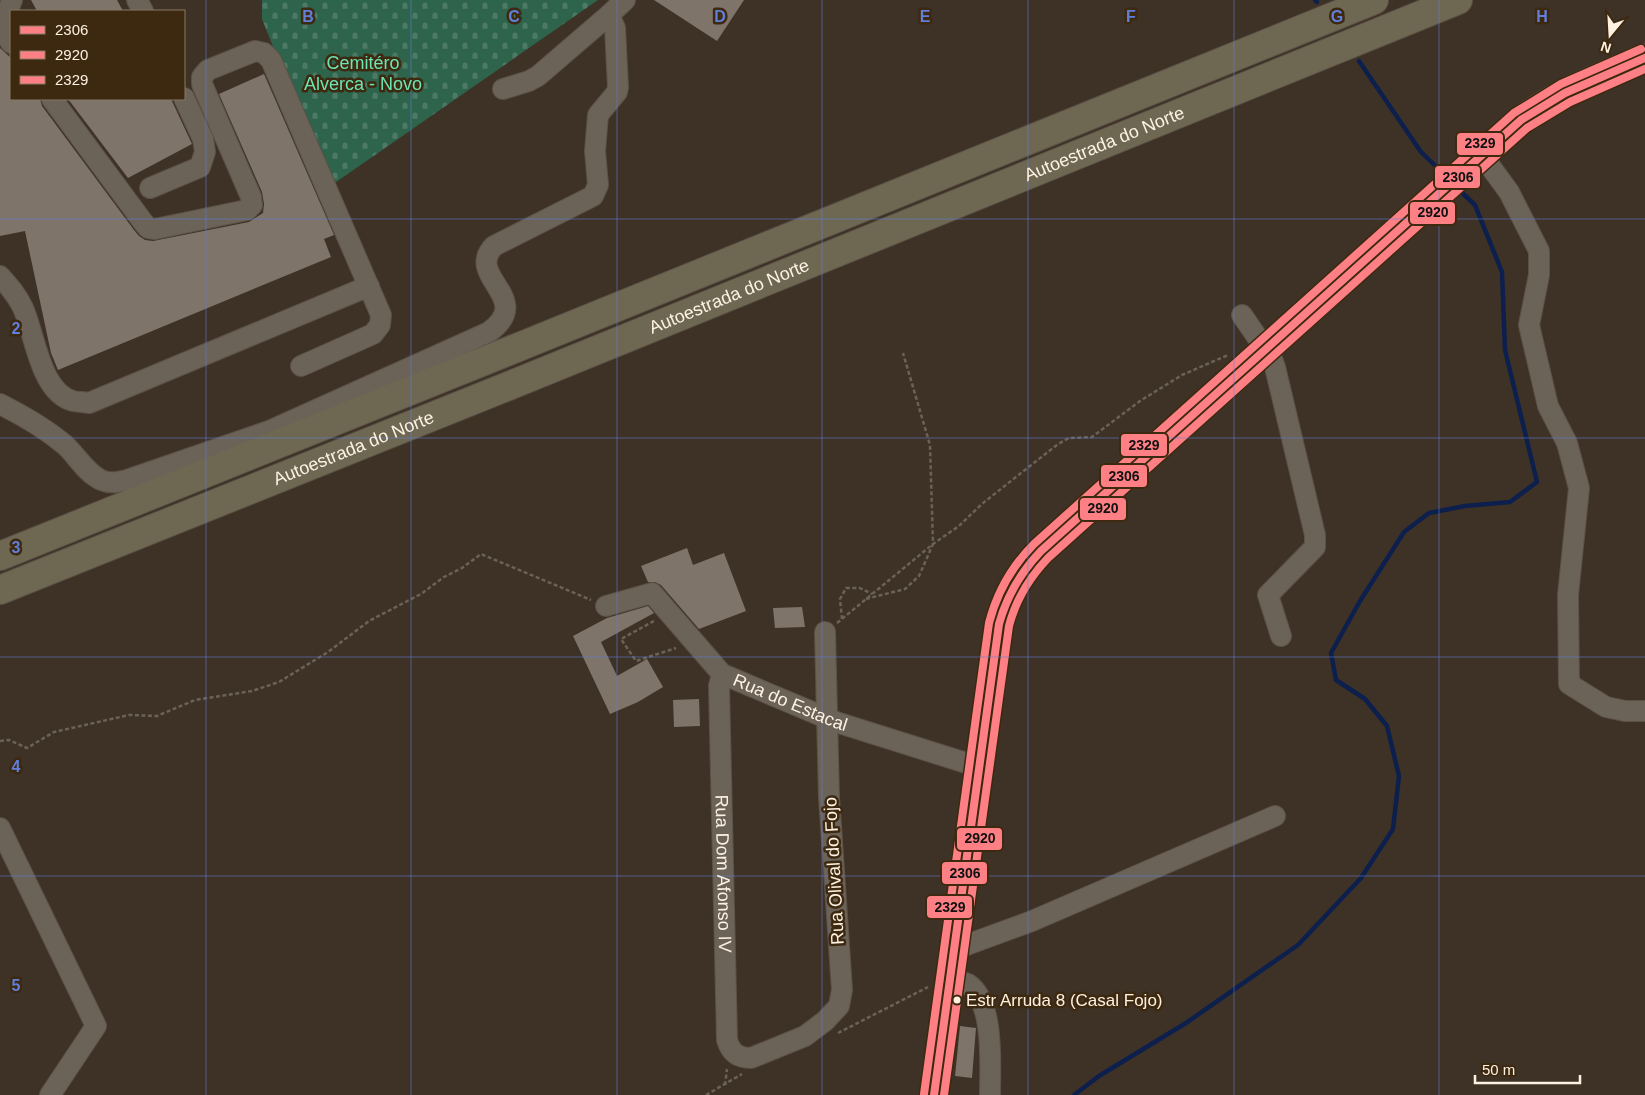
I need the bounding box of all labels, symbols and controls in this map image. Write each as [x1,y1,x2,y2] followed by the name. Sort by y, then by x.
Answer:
[302,8,314,25] text: B
[508,8,520,25] text: C
[714,8,726,25] text: D
[920,8,931,25] text: E
[1126,8,1136,25] text: F
[1331,8,1343,25] text: G
[1536,8,1548,25] text: H
[10,10,185,100] legend
[1585,10,1635,60] north arrow
[55,21,88,38] text: 2306
[1599,38,1613,57] text: N
[55,46,88,63] text: 2920
[304,53,422,94] park label: Cemitéro Alverca - Novo
[55,71,88,88] text: 2329
[1021,102,1187,185] street label: Autoestrada do Norte
[1456,132,1504,156] line badge: 2329
[1464,135,1496,151] text: 2329
[1434,165,1481,189] line badge: 2306
[1442,169,1474,185] text: 2306
[1409,201,1456,225] line badge: 2920
[1417,204,1449,220] text: 2920
[646,255,812,338] street label: Autoestrada do Norte
[12,320,21,337] text: 2
[270,407,437,489] street label: Autoestrada do Norte
[1120,433,1168,457] line badge: 2329
[1128,437,1160,453] text: 2329
[1100,464,1148,488] line badge: 2306
[1108,468,1140,484] text: 2306
[1079,497,1127,521] line badge: 2920
[1087,500,1119,516] text: 2920
[12,539,21,556] text: 3
[730,670,850,735] street label: Rua do Estacal
[12,758,21,775] text: 4
[711,794,735,953] street label: Rua Dom Afonso IV
[820,797,848,945] street label: Rua Olival do Fojo
[956,827,1003,851] line badge: 2920
[964,830,996,846] text: 2920
[941,861,988,885] line badge: 2306
[949,865,981,881] text: 2306
[926,895,973,919] line badge: 2329
[934,899,966,915] text: 2329
[12,977,21,994] text: 5
[966,991,1163,1010] place label: Estr Arruda 8 (Casal Fojo)
[952,995,962,1005] marker: Estr Arruda 8 (Casal Fojo)
[1475,1052,1580,1084] scale bar
[1482,1061,1515,1078] text: 50 m

